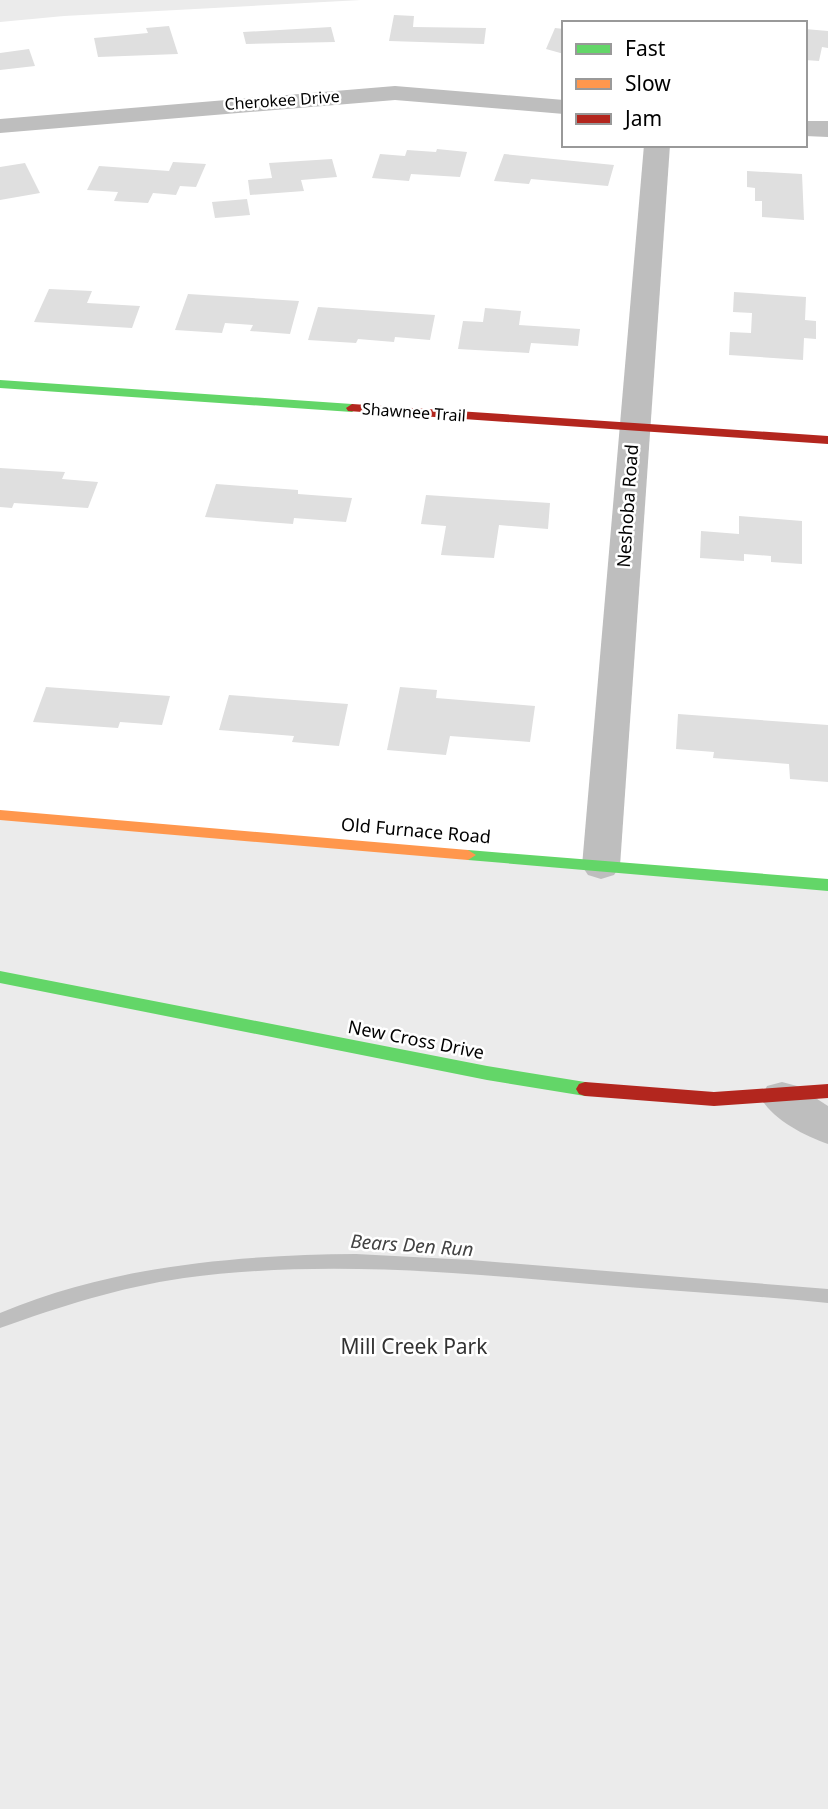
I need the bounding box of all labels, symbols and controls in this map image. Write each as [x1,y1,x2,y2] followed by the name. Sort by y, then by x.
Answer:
[562,21,807,147] legend
[625,34,666,62] text: Fast
[625,69,671,97] text: Slow
[224,85,340,115] street label: Cherokee Drive
[623,104,662,132] text: Jam
[361,397,467,427] street label: Shawnee Trail
[611,443,643,568] street label: Neshoba Road
[340,811,492,849] street label: Old Furnace Road
[346,1014,486,1064] street label: New Cross Drive
[350,1228,474,1262] water label: Bears Den Run
[340,1332,488,1360] park label: Mill Creek Park

